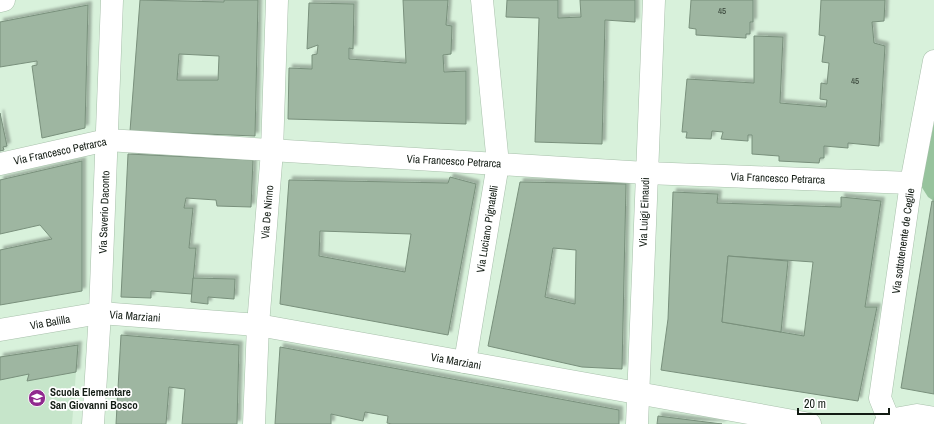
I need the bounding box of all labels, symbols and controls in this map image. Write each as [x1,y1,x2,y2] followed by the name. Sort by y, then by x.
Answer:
[718,5,726,17] house number: 45
[851,75,859,87] house number: 45
[12,134,108,168] street label: Via Francesco Petrarca
[406,152,502,170] street label: Via Francesco Petrarca
[730,169,826,187] street label: Via Francesco Petrarca
[96,170,112,254] street label: Via Saverio Daconto
[636,177,652,247] street label: Via Luigi Einaudi
[258,184,276,240] street label: Via De Ninno
[473,184,501,274] street label: Via Luciano Pignatelli
[889,187,917,295] street label: Via sottotenente de Ceglie
[109,307,161,325] street label: Via Marziani
[29,312,71,332] street label: Via Balilla
[430,350,482,372] street label: Via Marziani
[50,385,138,412] place label: Scuola Elementare San Giovanni Bosco
[27,388,47,408] school or university icon: Scuola Elementare San Giovanni Bosco
[798,390,889,416] scale bar
[804,396,826,412] text: 20 m

